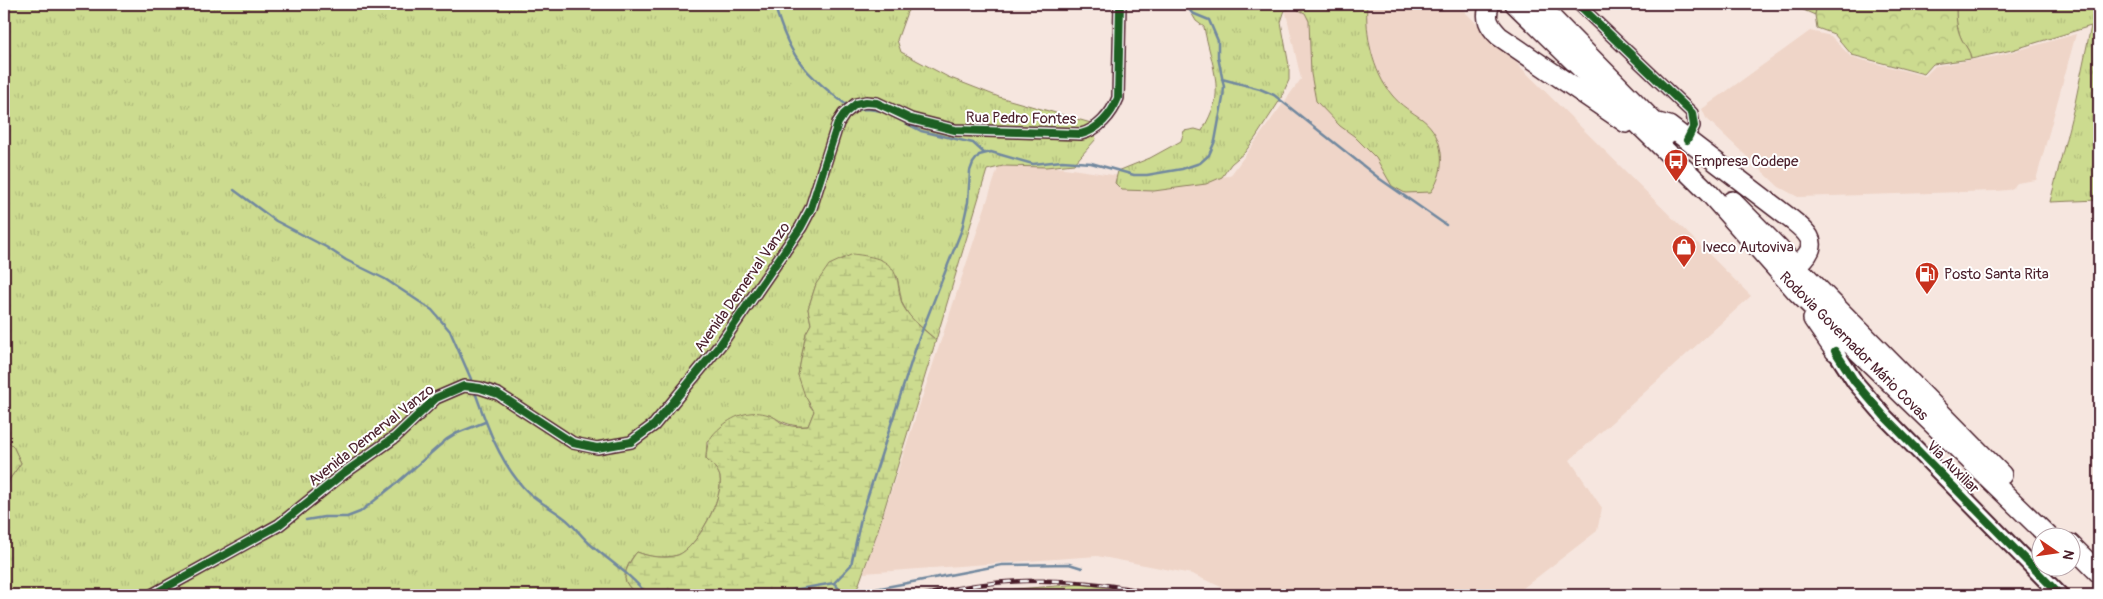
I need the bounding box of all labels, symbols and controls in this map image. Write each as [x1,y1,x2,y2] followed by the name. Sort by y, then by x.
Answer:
[966,108,1077,129] street label: Rua Pedro Fontes
[1663,148,1689,182] bus stop icon: Empresa Codepe
[1694,152,1799,171] place label: Empresa Codepe
[690,219,795,356] street label: Avenida Demerval Vanzo
[1671,234,1697,268] shop icon: Iveco Autoviva
[1702,238,1794,257] place label: Iveco Autoviva
[1914,261,1940,295] fuel station icon: Posto Santa Rita
[1944,265,2049,284] place label: Posto Santa Rita
[1775,268,1932,425] street label: Rodovia Governador Mário Covas
[305,380,438,490] street label: Avenida Demerval Vanzo
[1922,437,1984,498] street label: Via Auxiliar
[2030,526,2080,576] north arrow
[2059,548,2078,561] text: N

